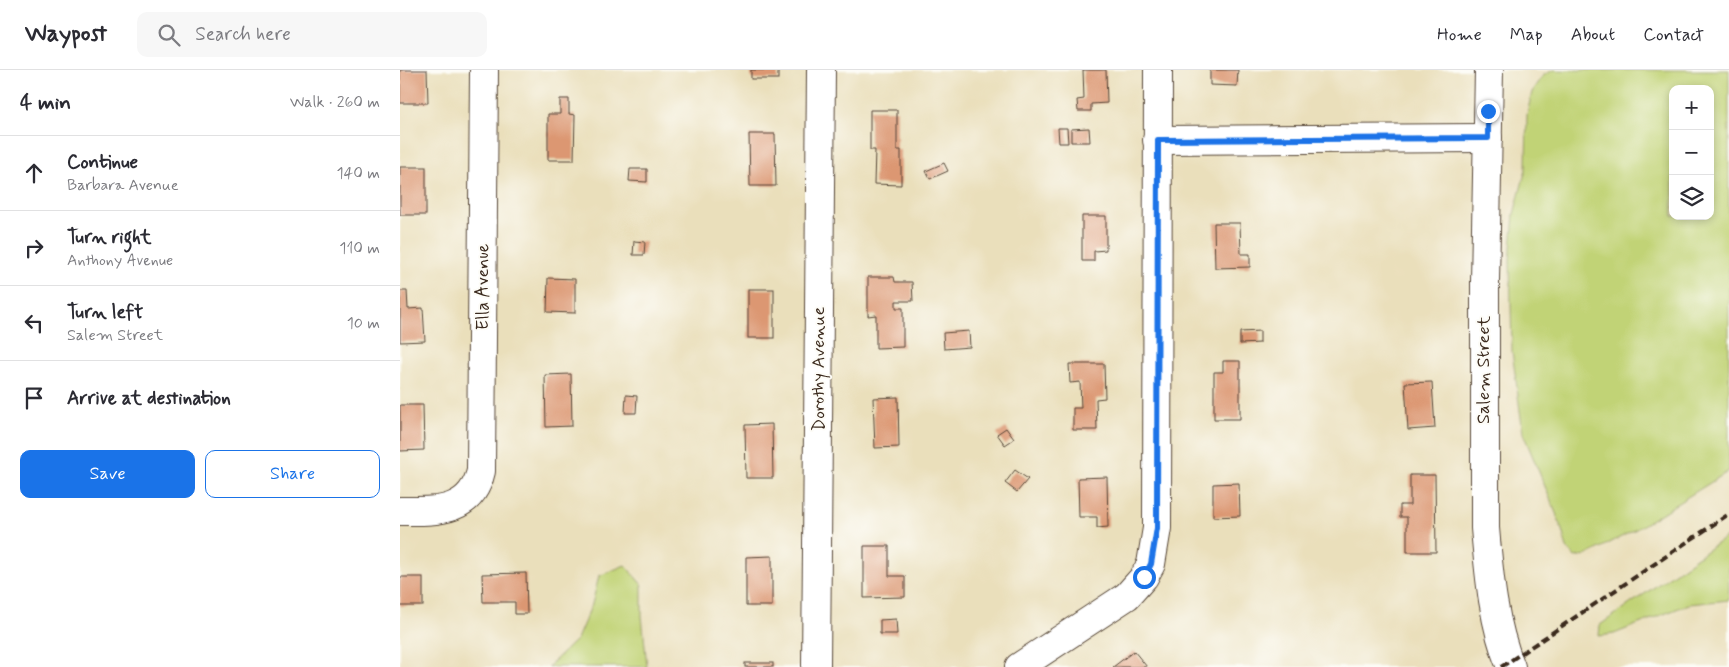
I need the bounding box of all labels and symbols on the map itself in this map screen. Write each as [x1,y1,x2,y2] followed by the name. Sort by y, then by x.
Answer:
[1477,100,1500,123] route end
[471,244,495,330] street label: Ella Avenue
[807,307,831,431] street label: Dorothy Avenue
[1472,315,1496,424] street label: Salem Street
[1133,566,1156,589] route start

